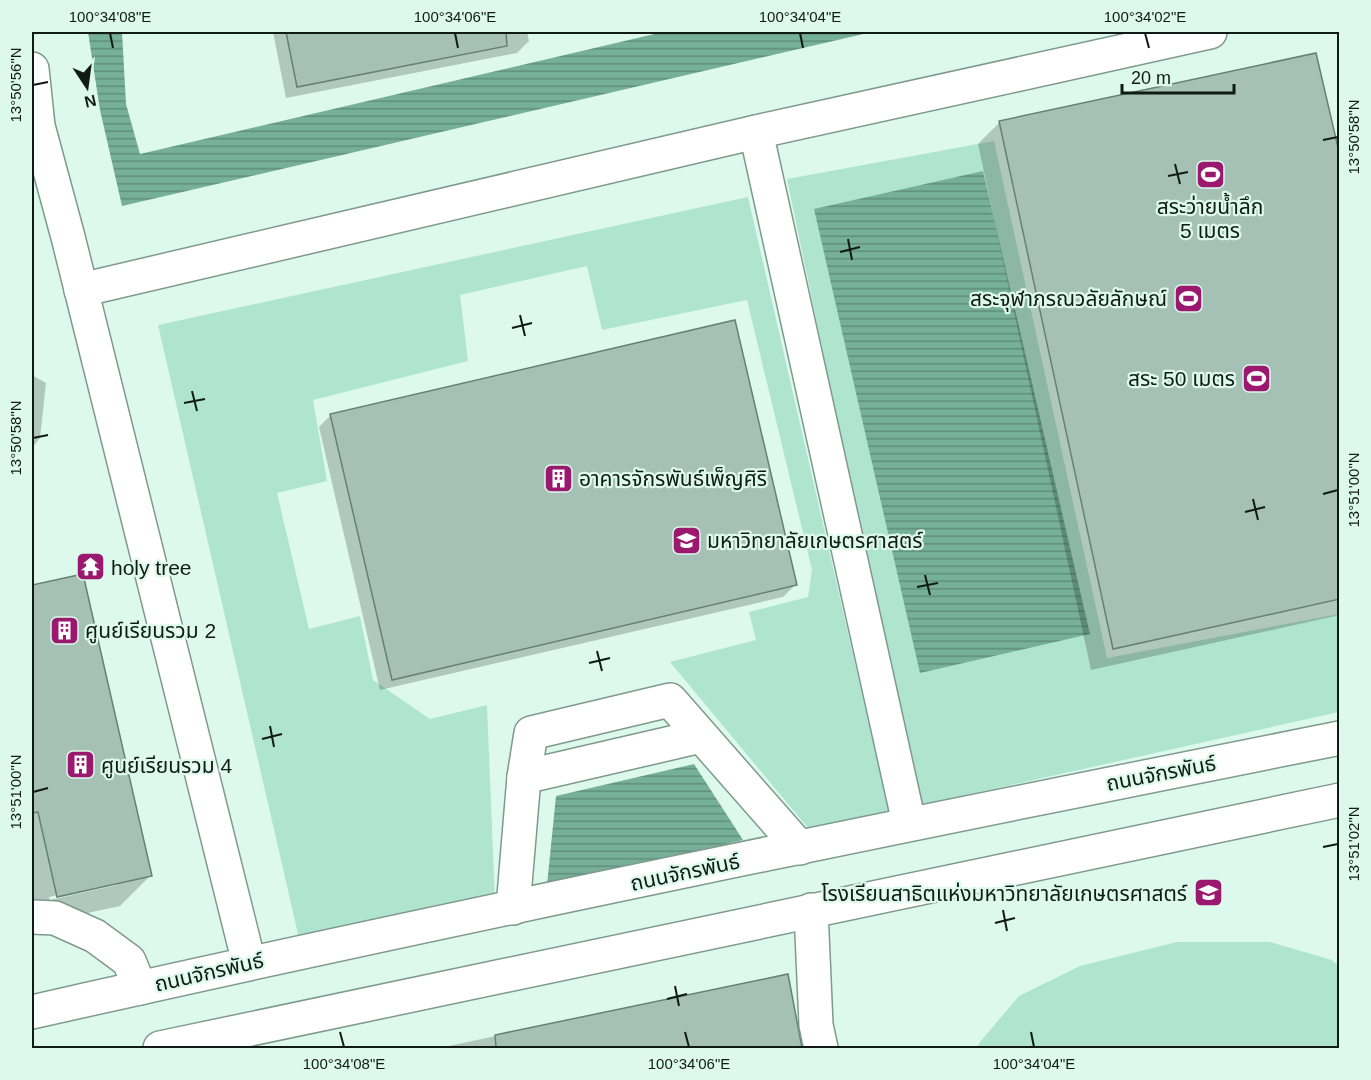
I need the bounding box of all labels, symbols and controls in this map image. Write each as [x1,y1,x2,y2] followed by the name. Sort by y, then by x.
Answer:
[69,8,151,25] text: 100°34'08"E
[414,8,496,25] text: 100°34'06"E
[759,8,841,25] text: 100°34'04"E
[1104,8,1186,25] text: 100°34'02"E
[7,47,24,123] text: 13°50'56"N
[57,57,117,117] north arrow
[1122,57,1234,95] scale bar
[1131,68,1171,88] text: 20 m
[83,92,98,111] text: N
[1345,99,1362,175] text: 13°50'58"N
[1194,159,1226,191] sports icon: สระว่ายน้ำลึก 5 เมตร
[1157,192,1263,242] place label: สระว่ายน้ำลึก 5 เมตร
[1172,282,1204,314] sports icon: สระจุฬาภรณวลัยลักษณ์
[970,287,1167,312] place label: สระจุฬาภรณวลัยลักษณ์
[1240,362,1272,394] sports icon: สระ 50 เมตร
[1128,367,1235,390] place label: สระ 50 เมตร
[7,400,24,476] text: 13°50'58"N
[1345,452,1362,528] text: 13°51'00"N
[542,462,574,494] building icon: อาคารจักรพันธ์เพ็ญศิริ
[579,466,767,490] place label: อาคารจักรพันธ์เพ็ญศิริ
[670,524,702,556] school or university icon: มหาวิทยาลัยเกษตรศาสตร์
[707,529,924,552] place label: มหาวิทยาลัยเกษตรศาสตร์
[74,551,106,583] temple icon: holy tree
[111,556,192,579] place label: holy tree
[48,614,80,646] building icon: ศูนย์เรียนรวม 2
[85,619,216,644] place label: ศูนย์เรียนรวม 2
[64,749,96,781] building icon: ศูนย์เรียนรวม 4
[1104,751,1218,795] street label: ถนนจักรพันธ์
[7,754,24,830] text: 13°51'00"N
[101,754,232,779] place label: ศูนย์เรียนรวม 4
[1345,806,1362,882] text: 13°51'02"N
[628,849,742,895] street label: ถนนจักรพันธ์
[1192,877,1224,909] school or university icon: โรงเรียนสาธิตแห่งมหาวิทยาลัยเกษตรศาสตร์
[821,882,1188,905] place label: โรงเรียนสาธิตแห่งมหาวิทยาลัยเกษตรศาสตร์
[152,948,266,996] street label: ถนนจักรพันธ์
[303,1055,385,1072] text: 100°34'08"E
[648,1055,730,1072] text: 100°34'06"E
[993,1055,1075,1072] text: 100°34'04"E

